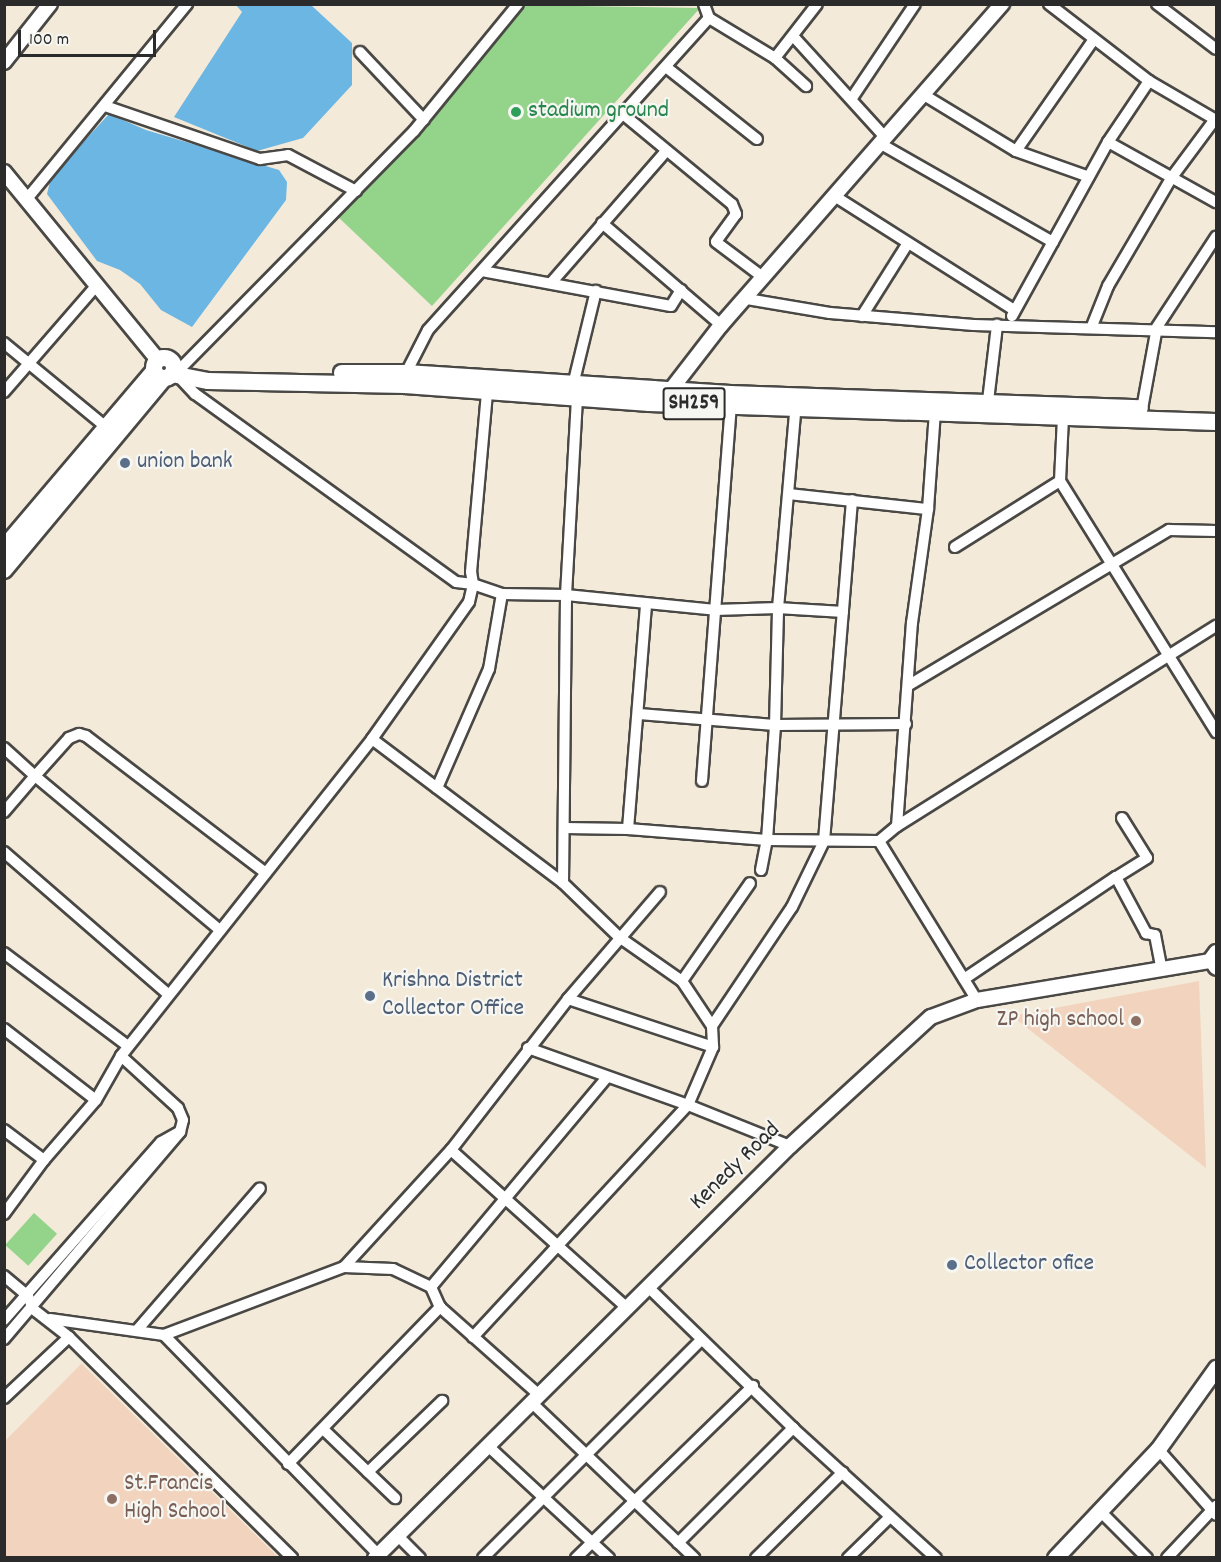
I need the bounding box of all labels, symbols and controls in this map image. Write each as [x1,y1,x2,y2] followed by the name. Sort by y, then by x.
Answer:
[21,18,159,56] scale bar
[29,28,69,53] text: 100 m
[528,98,669,126] place label: stadium ground
[509,105,523,119] marker: stadium ground
[662,385,726,423] road number: SH259
[137,449,233,477] place label: union bank
[118,456,132,470] marker: union bank
[382,968,524,1024] place label: Krishna District Collector Office
[363,989,377,1003] marker: Krishna District Collector Office
[997,1007,1124,1035] place label: ZP high school
[1129,1014,1143,1028] marker: ZP high school
[685,1117,787,1217] street label: Kenedy Road
[964,1251,1094,1279] place label: Collector ofice
[945,1258,959,1272] marker: Collector ofice
[124,1471,226,1527] place label: St.Francis High School
[105,1492,119,1506] marker: St.Francis High School

